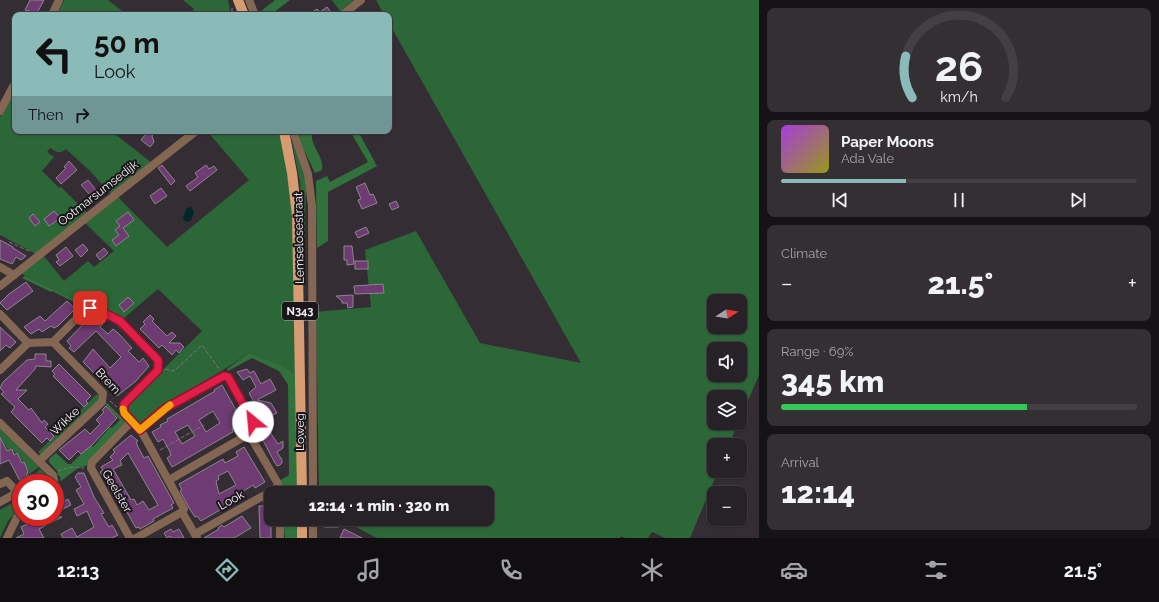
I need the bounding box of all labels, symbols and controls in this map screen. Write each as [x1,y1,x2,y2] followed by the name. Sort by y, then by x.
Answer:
[94,27,160,60] text: 50 m
[28,28,80,80] icon: left
[935,42,983,91] text: 26
[94,61,135,82] text: Look
[940,89,978,105] text: km/h
[71,104,93,126] icon: right
[28,106,63,124] text: Then
[841,133,934,151] text: Paper Moons
[841,151,894,166] text: Ada Vale
[55,157,141,229] street label: Ootmarsumsedijk
[829,189,851,211] icon: previous
[948,189,970,211] icon: pause
[1067,189,1089,211] icon: next
[291,192,307,284] street label: Lemselosestraat
[781,246,827,261] text: Climate
[928,266,993,301] text: 21.5°
[781,270,793,296] text: −
[1128,270,1137,296] text: +
[73,291,107,325] pin
[707,294,747,334] north arrow
[707,294,747,526] map controls
[79,297,101,319] icon: arrive
[282,302,318,320] road number: N343
[707,342,747,382] button: sound
[781,344,854,359] text: Range · 69%
[781,364,884,399] text: 345 km
[93,365,123,397] street label: Brem
[707,390,747,430] button: layers
[232,401,274,443] position arrow
[48,404,82,438] street label: Wikke
[293,413,307,451] street label: Loweg
[707,438,747,478] button: +
[781,455,819,470] text: Arrival
[99,467,135,515] street label: Geelster
[12,474,64,526] speed limit sign: 30
[781,475,855,510] text: 12:14
[707,486,747,526] button: −
[216,487,247,513] street label: Look
[309,497,449,515] text: 12:14 · 1 min · 320 m
[213,556,241,584] icon: directions
[355,556,383,584] icon: music
[497,556,525,584] icon: phone
[638,556,666,584] icon: climate
[780,556,808,584] icon: car
[922,556,950,584] icon: filters
[57,560,99,581] text: 12:13
[1064,560,1102,581] text: 21.5°

